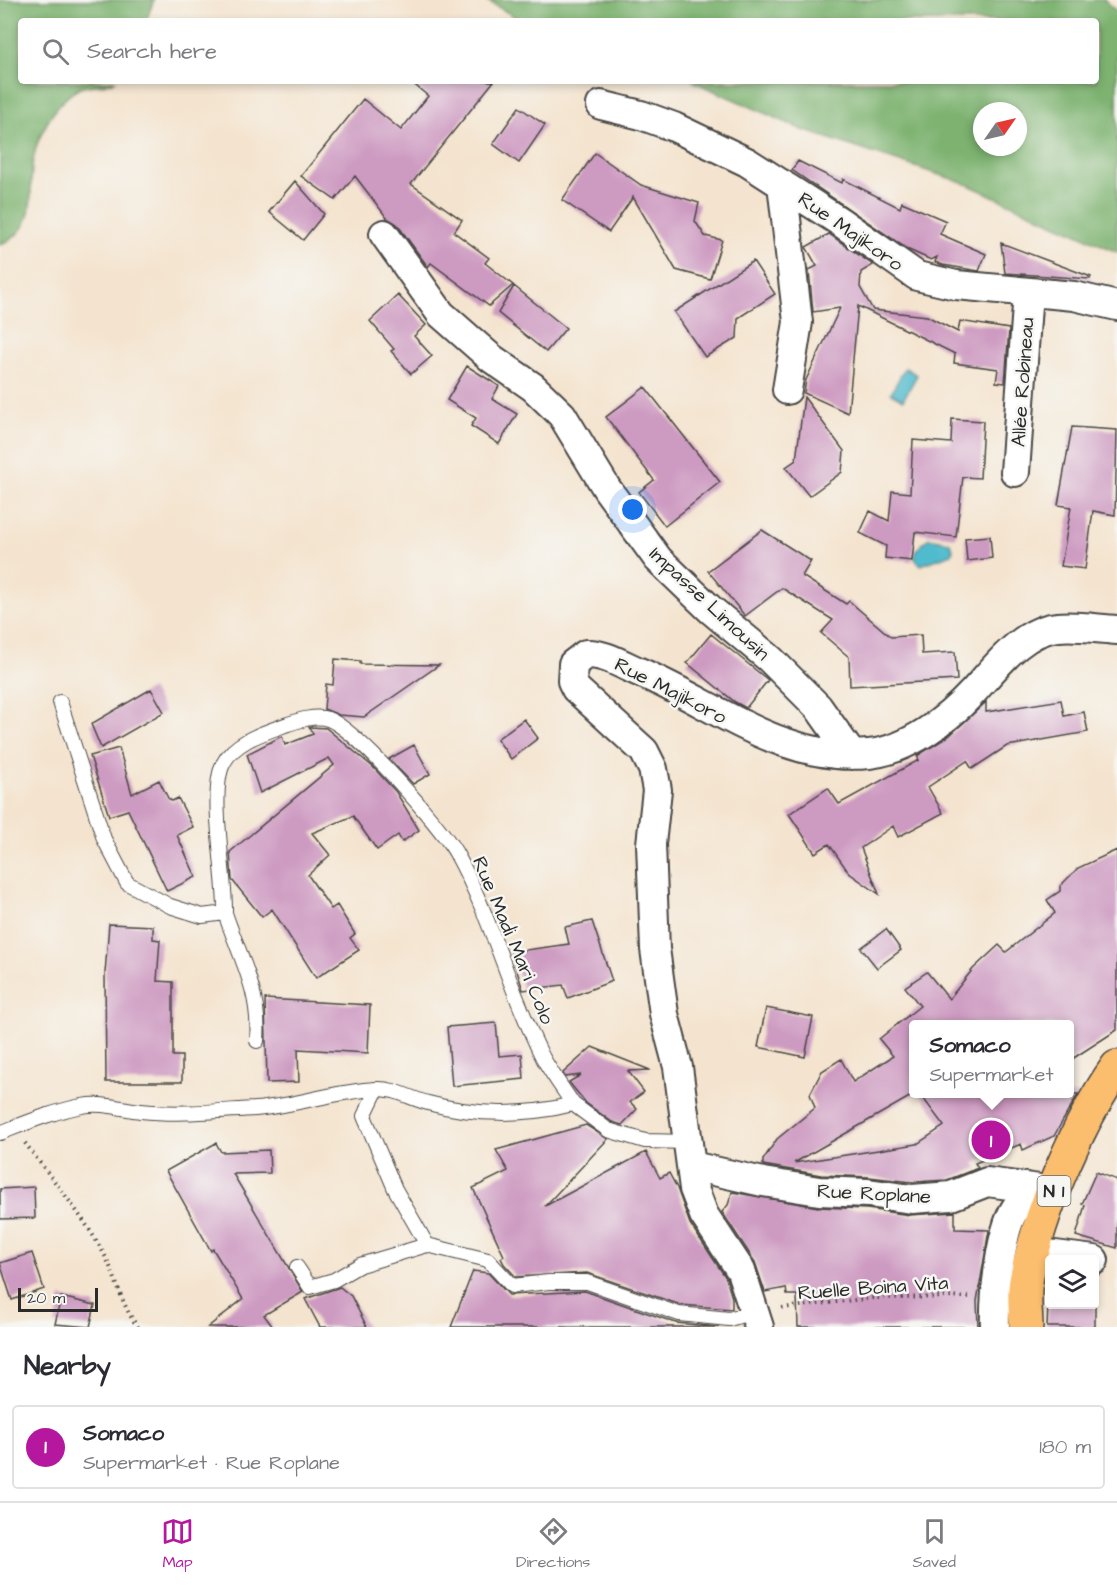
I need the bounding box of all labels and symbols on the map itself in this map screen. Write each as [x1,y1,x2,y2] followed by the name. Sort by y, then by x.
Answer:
[973,102,1027,156] north arrow
[792,185,909,278] street label: Rue Majikoro
[1005,316,1041,448] street label: Allée Robineau
[618,495,647,524] your location
[643,540,776,667] street label: Impasse Limousin
[610,651,731,731] street label: Rue Majikoro
[465,852,561,1029] street label: Rue Madi Mari Colo
[972,1118,1010,1162] pin: 1
[1038,1176,1070,1206] road number: N 1
[816,1177,932,1211] street label: Rue Roplane
[797,1269,949,1307] street label: Ruelle Boina Vita
[18,1285,98,1312] scale bar

